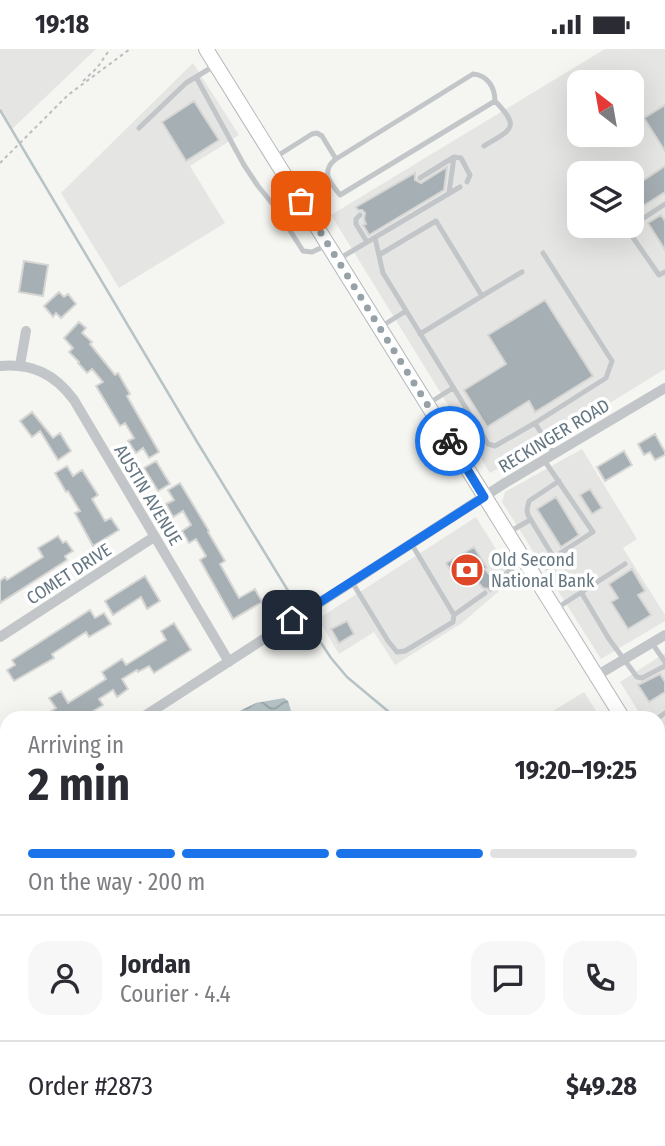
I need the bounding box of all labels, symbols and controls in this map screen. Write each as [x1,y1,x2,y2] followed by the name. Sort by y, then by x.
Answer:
[35,9,89,40] text: 19:18
[567,70,644,147] north arrow
[567,70,644,238] map controls
[567,161,644,238] button: layers
[271,171,331,231] pin
[282,182,320,220] icon: bag
[494,394,614,478] street label: RECKINGER ROAD
[415,406,485,476] courier
[431,422,469,460] icon: bike
[109,441,187,549] street label: AUSTIN AVENUE
[23,539,115,609] street label: COMET DRIVE
[491,549,595,592] place label: Old Second National Bank
[448,551,486,589] bank icon: Old Second National Bank
[262,590,322,650] pin
[273,601,311,639] icon: home
[28,731,124,759] text: Arriving in
[515,755,637,786] text: 19:20–19:25
[28,757,130,812] text: 2 min
[28,868,205,896] text: On the way · 200 m
[28,941,102,1015] button: person
[471,941,545,1015] button: chat
[563,941,637,1015] button: phone
[120,949,191,980] text: Jordan
[120,980,231,1008] text: Courier · 4.4
[28,1071,153,1102] text: Order #2873
[566,1071,637,1102] text: $49.28

